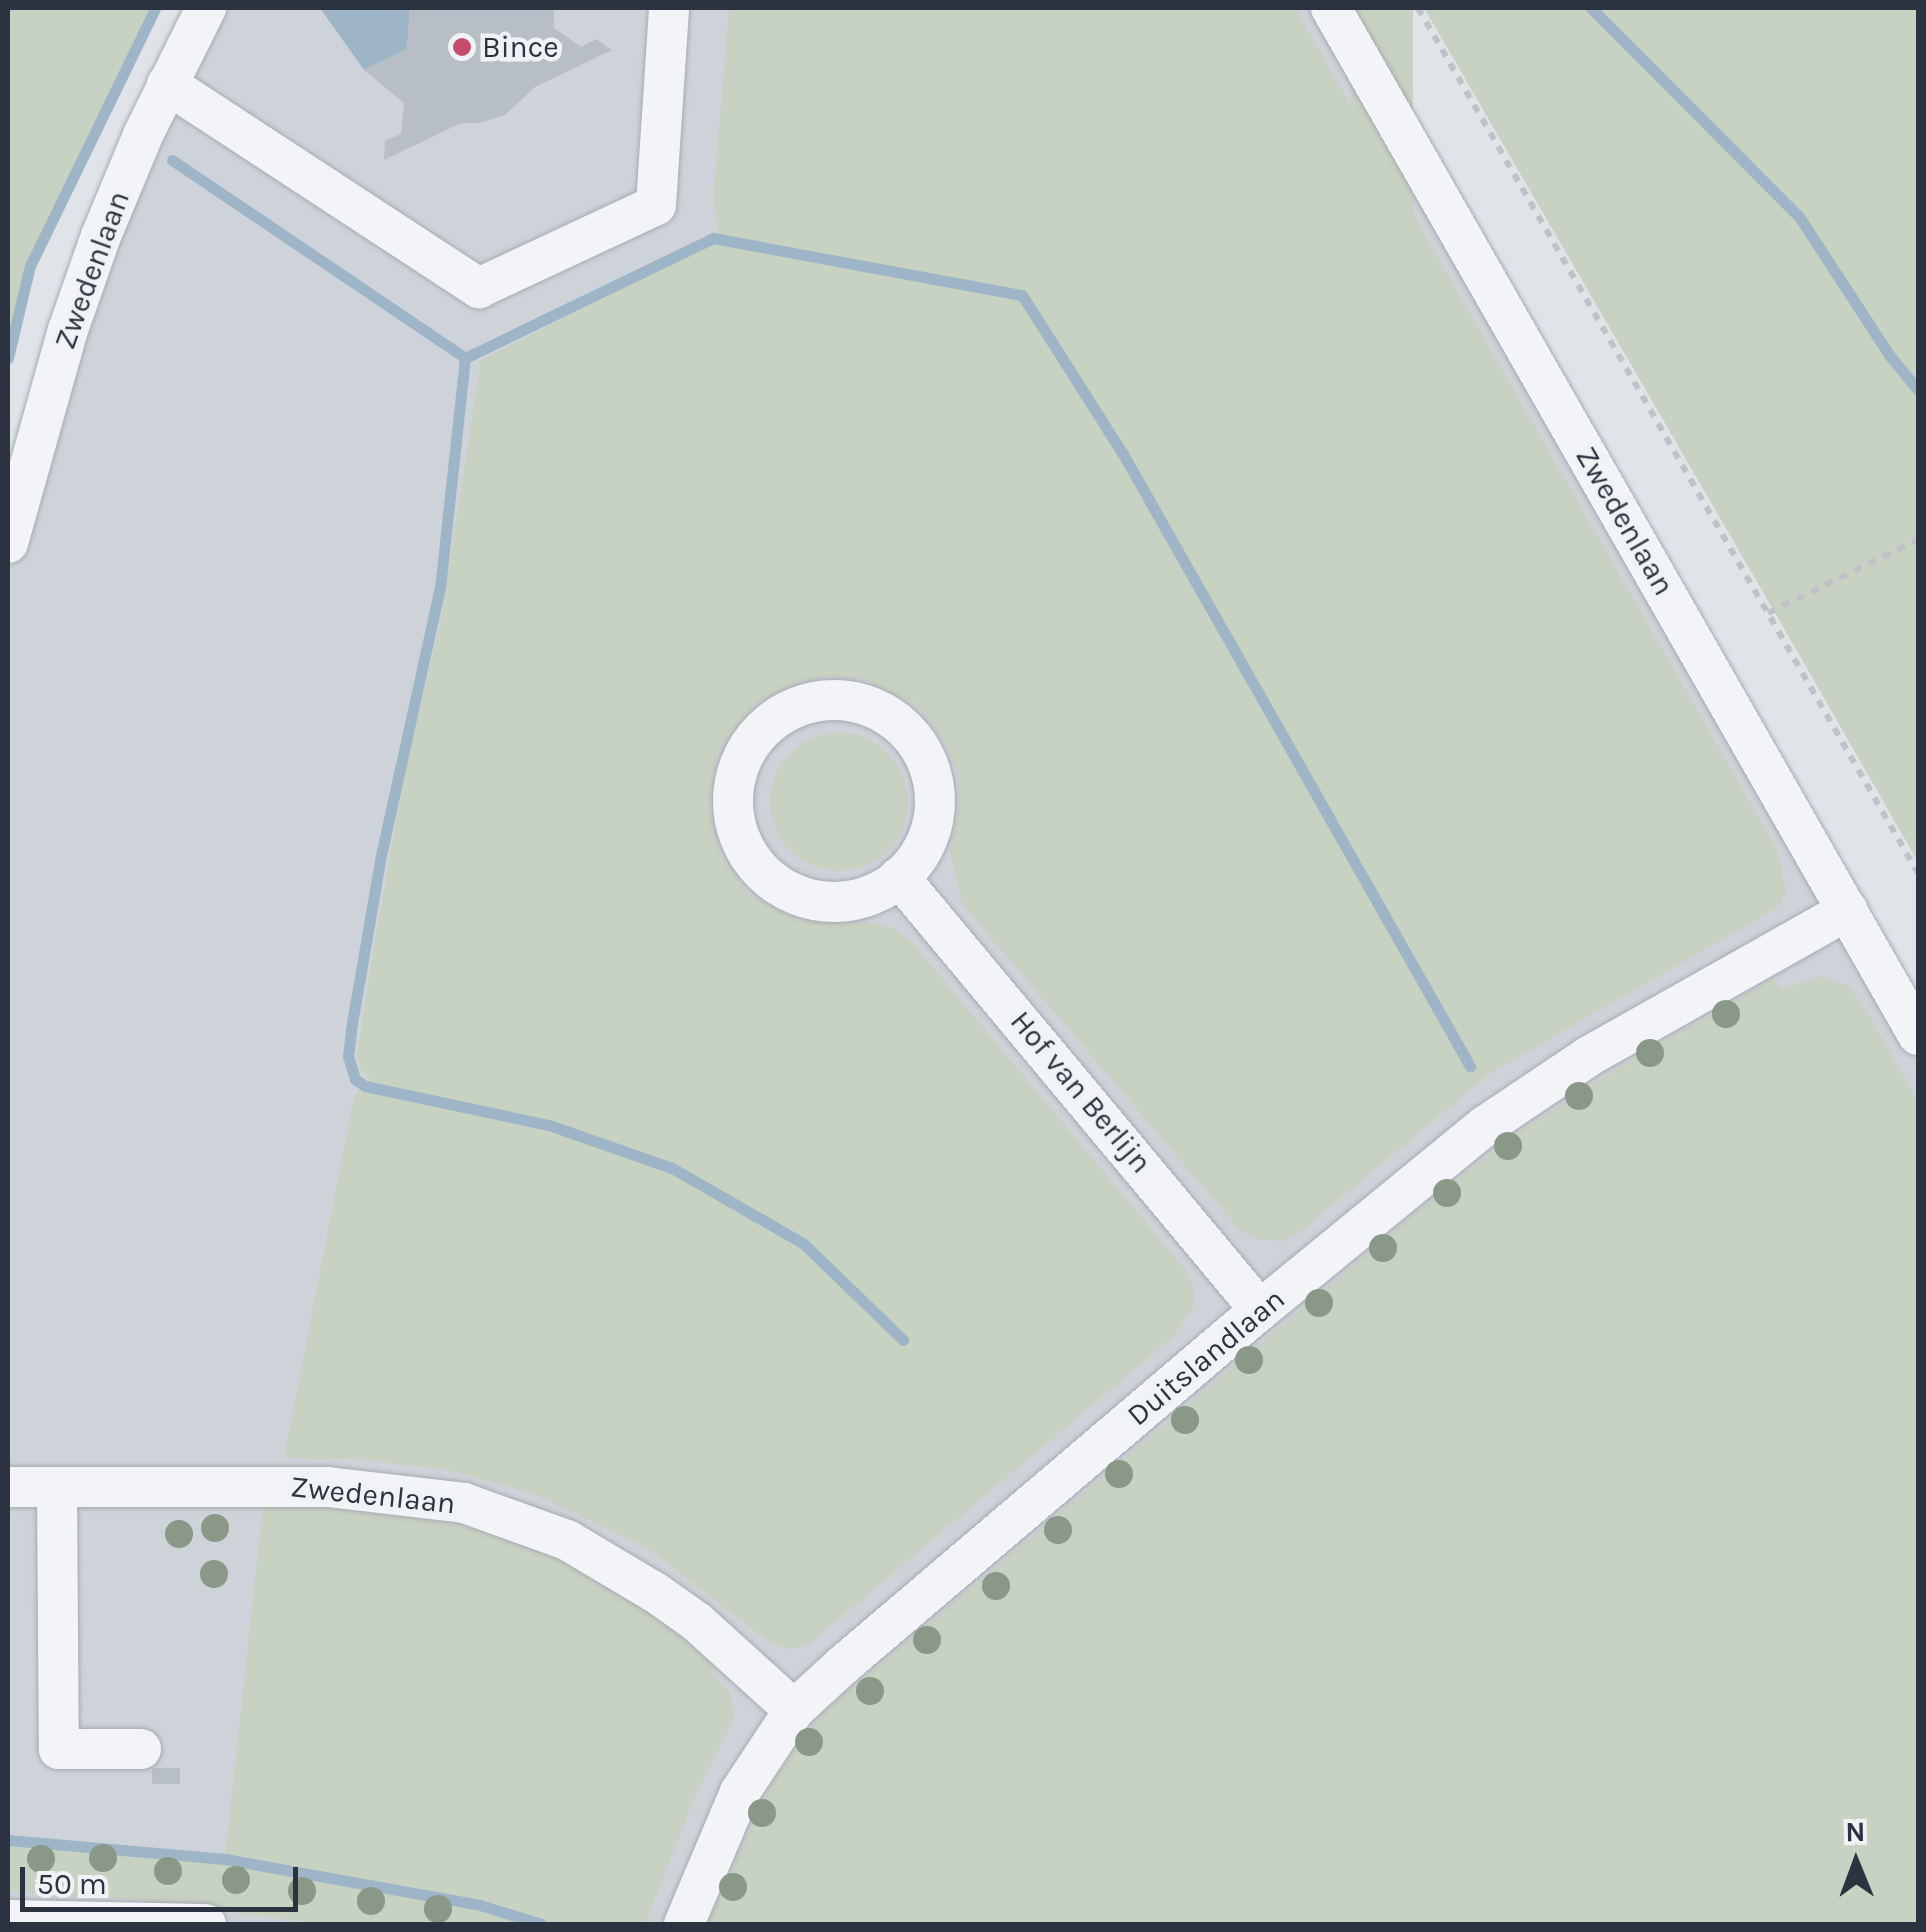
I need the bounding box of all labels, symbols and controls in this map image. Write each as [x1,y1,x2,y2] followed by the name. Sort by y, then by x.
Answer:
[482,29,559,65] place label: Bince
[451,36,473,58] marker: Bince
[47,186,137,354] street label: Zwedenlaan
[1568,440,1682,602] street label: Zwedenlaan
[1003,1004,1159,1180] street label: Hof van Berlijn
[1120,1281,1292,1433] street label: Duitslandlaan
[289,1468,457,1522] street label: Zwedenlaan
[1806,1812,1906,1912] north arrow
[1845,1815,1866,1848] text: N
[25,1847,302,1909] scale bar
[37,1866,107,1902] text: 50 m

